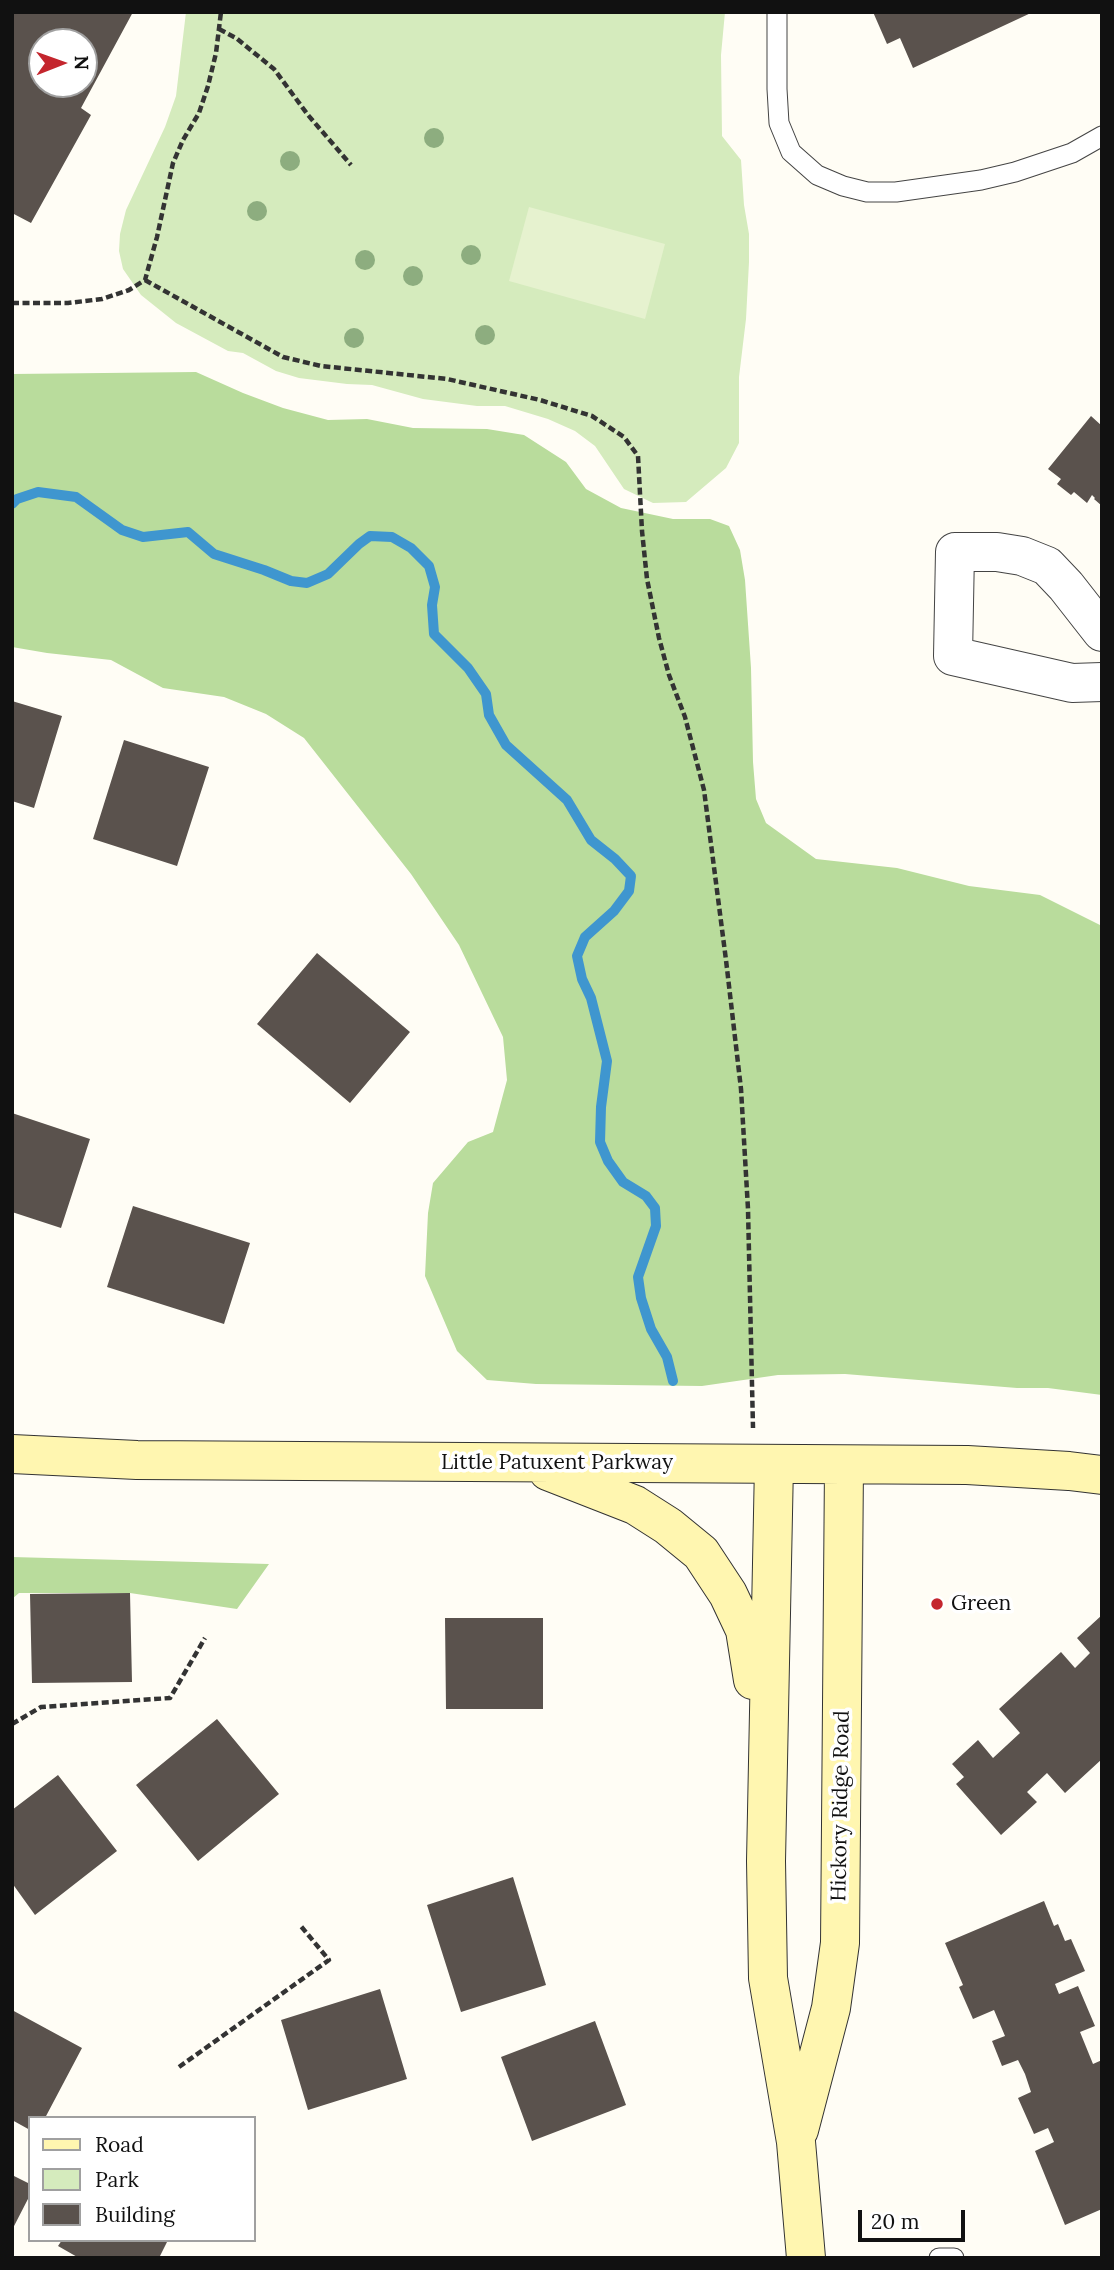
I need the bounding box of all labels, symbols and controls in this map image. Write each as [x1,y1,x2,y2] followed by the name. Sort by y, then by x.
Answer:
[28,28,98,98] north arrow
[70,55,94,70] text: N
[441,1450,673,1476] street label: Little Patuxent Parkway
[951,1591,1011,1617] place label: Green
[929,1596,945,1612] marker: Green
[827,1710,855,1902] street label: Hickory Ridge Road
[28,2116,256,2242] legend
[95,2131,144,2158] text: Road
[95,2166,139,2193] text: Park
[862,2196,969,2240] scale bar
[95,2201,175,2228] text: Building
[871,2208,920,2235] text: 20 m

